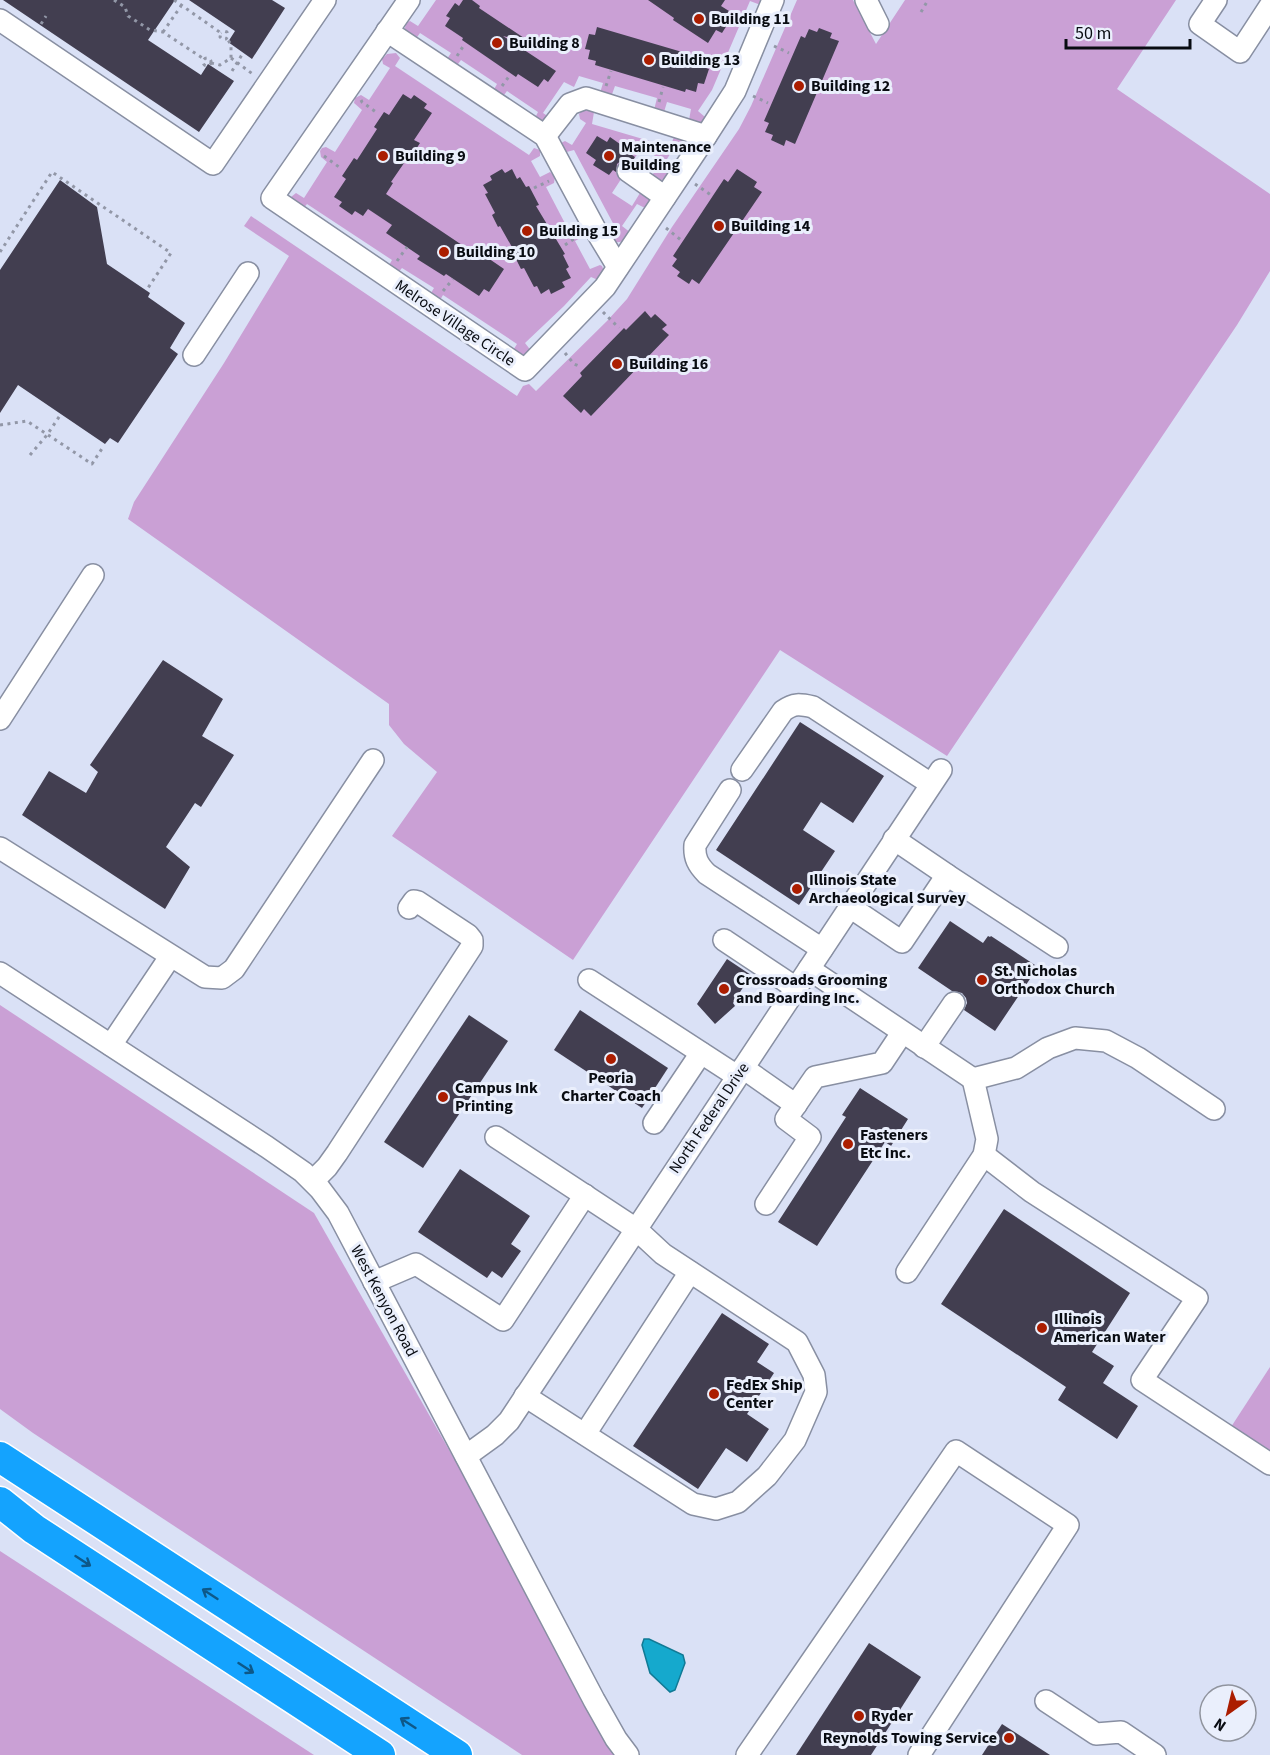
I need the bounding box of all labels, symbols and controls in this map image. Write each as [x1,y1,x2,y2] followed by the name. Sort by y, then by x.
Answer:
[711,8,790,30] place label: Building 11
[692,12,706,26] marker: Building 11
[1066,12,1190,50] scale bar
[1075,21,1111,46] text: 50 m
[509,32,580,54] place label: Building 8
[490,36,504,50] marker: Building 8
[661,49,740,71] place label: Building 13
[642,53,656,67] marker: Building 13
[811,75,890,97] place label: Building 12
[792,79,806,93] marker: Building 12
[621,136,711,176] place label: Maintenance Building
[395,145,466,167] place label: Building 9
[376,149,390,163] marker: Building 9
[602,149,616,163] marker: Maintenance Building
[731,215,811,237] place label: Building 14
[712,219,726,233] marker: Building 14
[539,220,618,242] place label: Building 15
[520,224,534,238] marker: Building 15
[456,241,535,263] place label: Building 10
[437,245,451,259] marker: Building 10
[391,275,520,371] street label: Melrose Village Circle
[629,353,708,375] place label: Building 16
[610,357,624,371] marker: Building 16
[808,869,966,909] place label: Illinois State Archaeological Survey
[790,882,804,896] marker: Illinois State Archaeological Survey
[994,960,1115,1000] place label: St. Nicholas Orthodox Church
[736,969,888,1009] place label: Crossroads Grooming and Boarding Inc.
[975,973,989,987] marker: St. Nicholas Orthodox Church
[717,982,731,996] marker: Crossroads Grooming and Boarding Inc.
[604,1052,618,1066] marker: Peoria Charter Coach
[664,1058,754,1178] street label: North Federal Drive
[561,1067,661,1107] place label: Peoria Charter Coach
[455,1077,538,1117] place label: Campus Ink Printing
[436,1090,450,1104] marker: Campus Ink Printing
[860,1124,928,1164] place label: Fasteners Etc Inc.
[841,1137,855,1151] marker: Fasteners Etc Inc.
[345,1241,423,1361] street label: West Kenyon Road
[1053,1308,1166,1348] place label: Illinois American Water
[1035,1321,1049,1335] marker: Illinois American Water
[726,1374,803,1414] place label: FedEx Ship Center
[707,1387,721,1401] marker: FedEx Ship Center
[74,1555,91,1567] one-way arrow
[202,1588,218,1600] one-way arrow
[238,1662,254,1674] one-way arrow
[1198,1683,1258,1743] north arrow
[871,1705,913,1727] place label: Ryder
[852,1709,866,1723] marker: Ryder
[1210,1713,1231,1737] text: N
[400,1717,417,1729] one-way arrow
[823,1727,997,1749] place label: Reynolds Towing Service
[1002,1731,1016,1745] marker: Reynolds Towing Service

